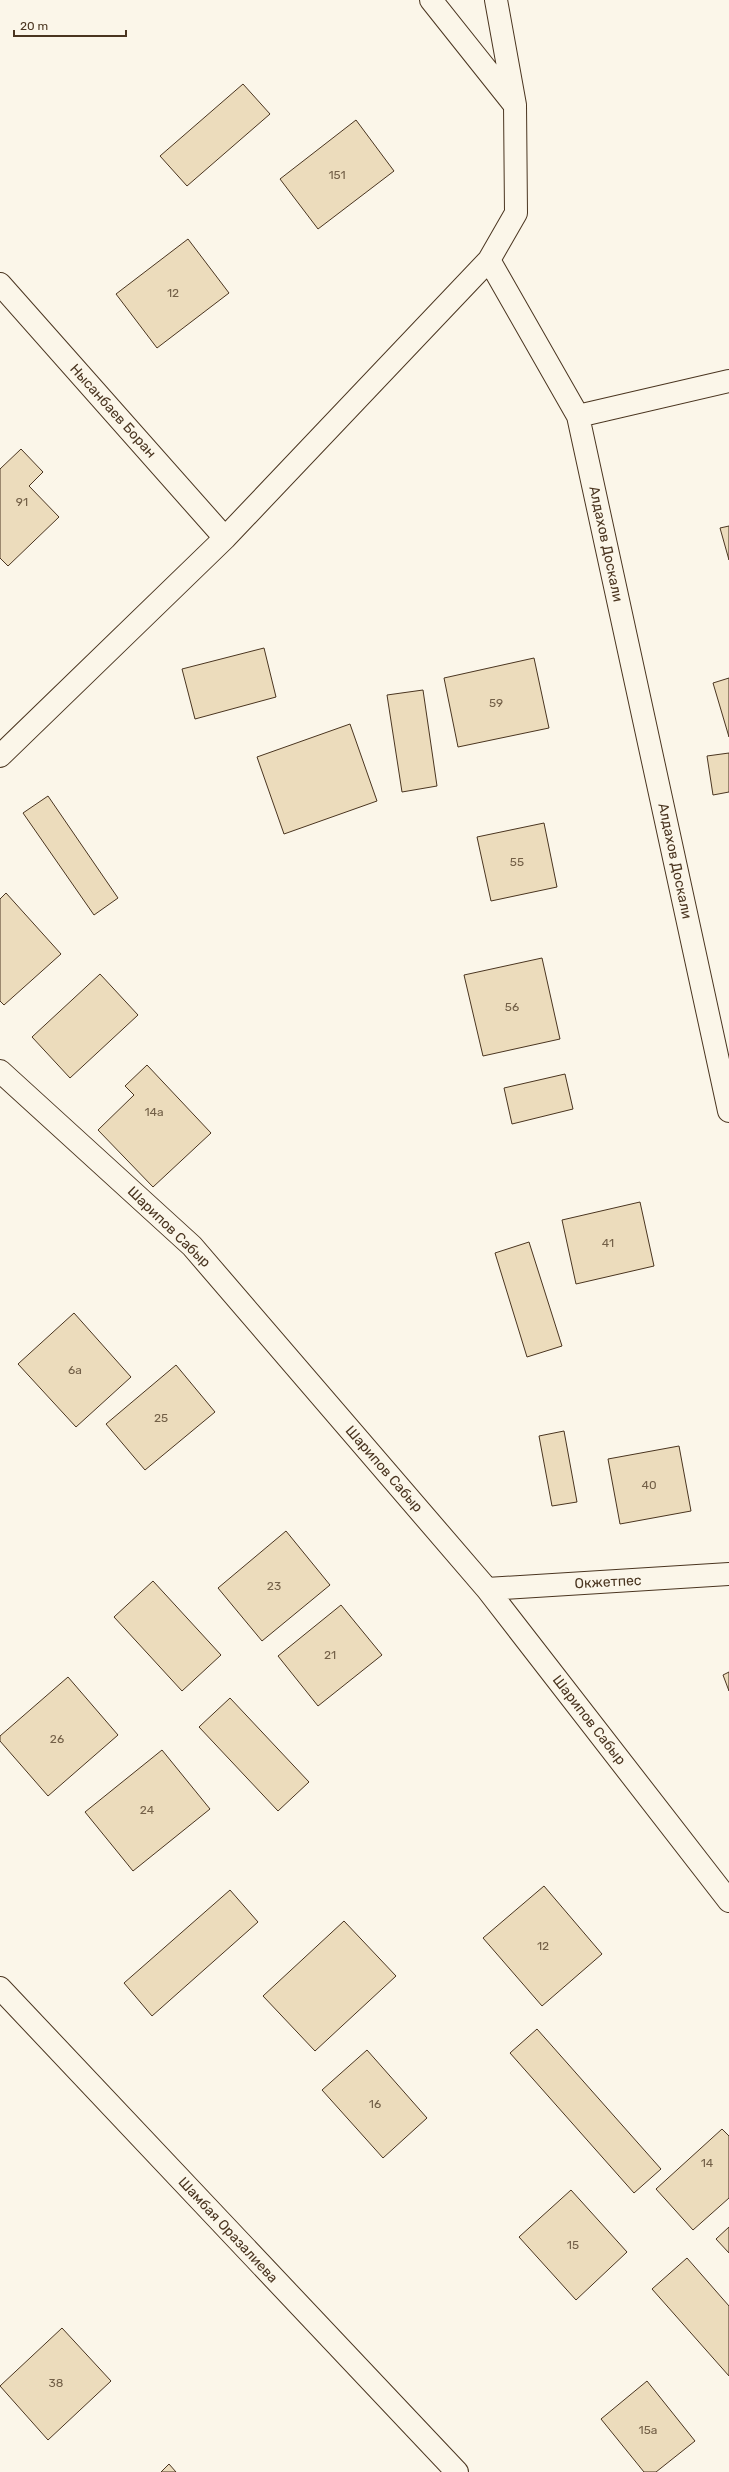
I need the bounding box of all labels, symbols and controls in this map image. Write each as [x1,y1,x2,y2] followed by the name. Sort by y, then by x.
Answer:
[14,12,126,38] scale bar
[20,19,48,33] text: 20 m
[328,168,346,182] house number: 151
[167,286,179,300] house number: 12
[66,361,160,461] street label: Нысанбаев Боран
[585,484,627,604] street label: Алдахов Доскали
[16,495,28,509] house number: 91
[489,696,503,710] house number: 59
[654,801,696,921] street label: Алдахов Доскали
[510,855,524,869] house number: 55
[505,1000,519,1014] house number: 56
[144,1105,164,1119] house number: 14а
[124,1183,214,1271] street label: Шарипов Сабыр
[602,1236,614,1250] house number: 41
[68,1363,82,1377] house number: 6а
[154,1411,168,1425] house number: 25
[342,1422,426,1516] street label: Шарипов Сабыр
[641,1478,657,1492] house number: 40
[574,1572,642,1592] street label: Окжетпес
[267,1579,281,1593] house number: 23
[324,1648,336,1662] house number: 21
[549,1672,629,1768] street label: Шарипов Сабыр
[50,1732,64,1746] house number: 26
[140,1803,155,1817] house number: 24
[537,1939,549,1953] house number: 12
[369,2097,381,2111] house number: 16
[701,2156,714,2170] house number: 14
[175,2174,281,2286] street label: Шамбая Оразалиева
[567,2238,579,2252] house number: 15
[49,2376,63,2390] house number: 38
[639,2423,657,2437] house number: 15а

